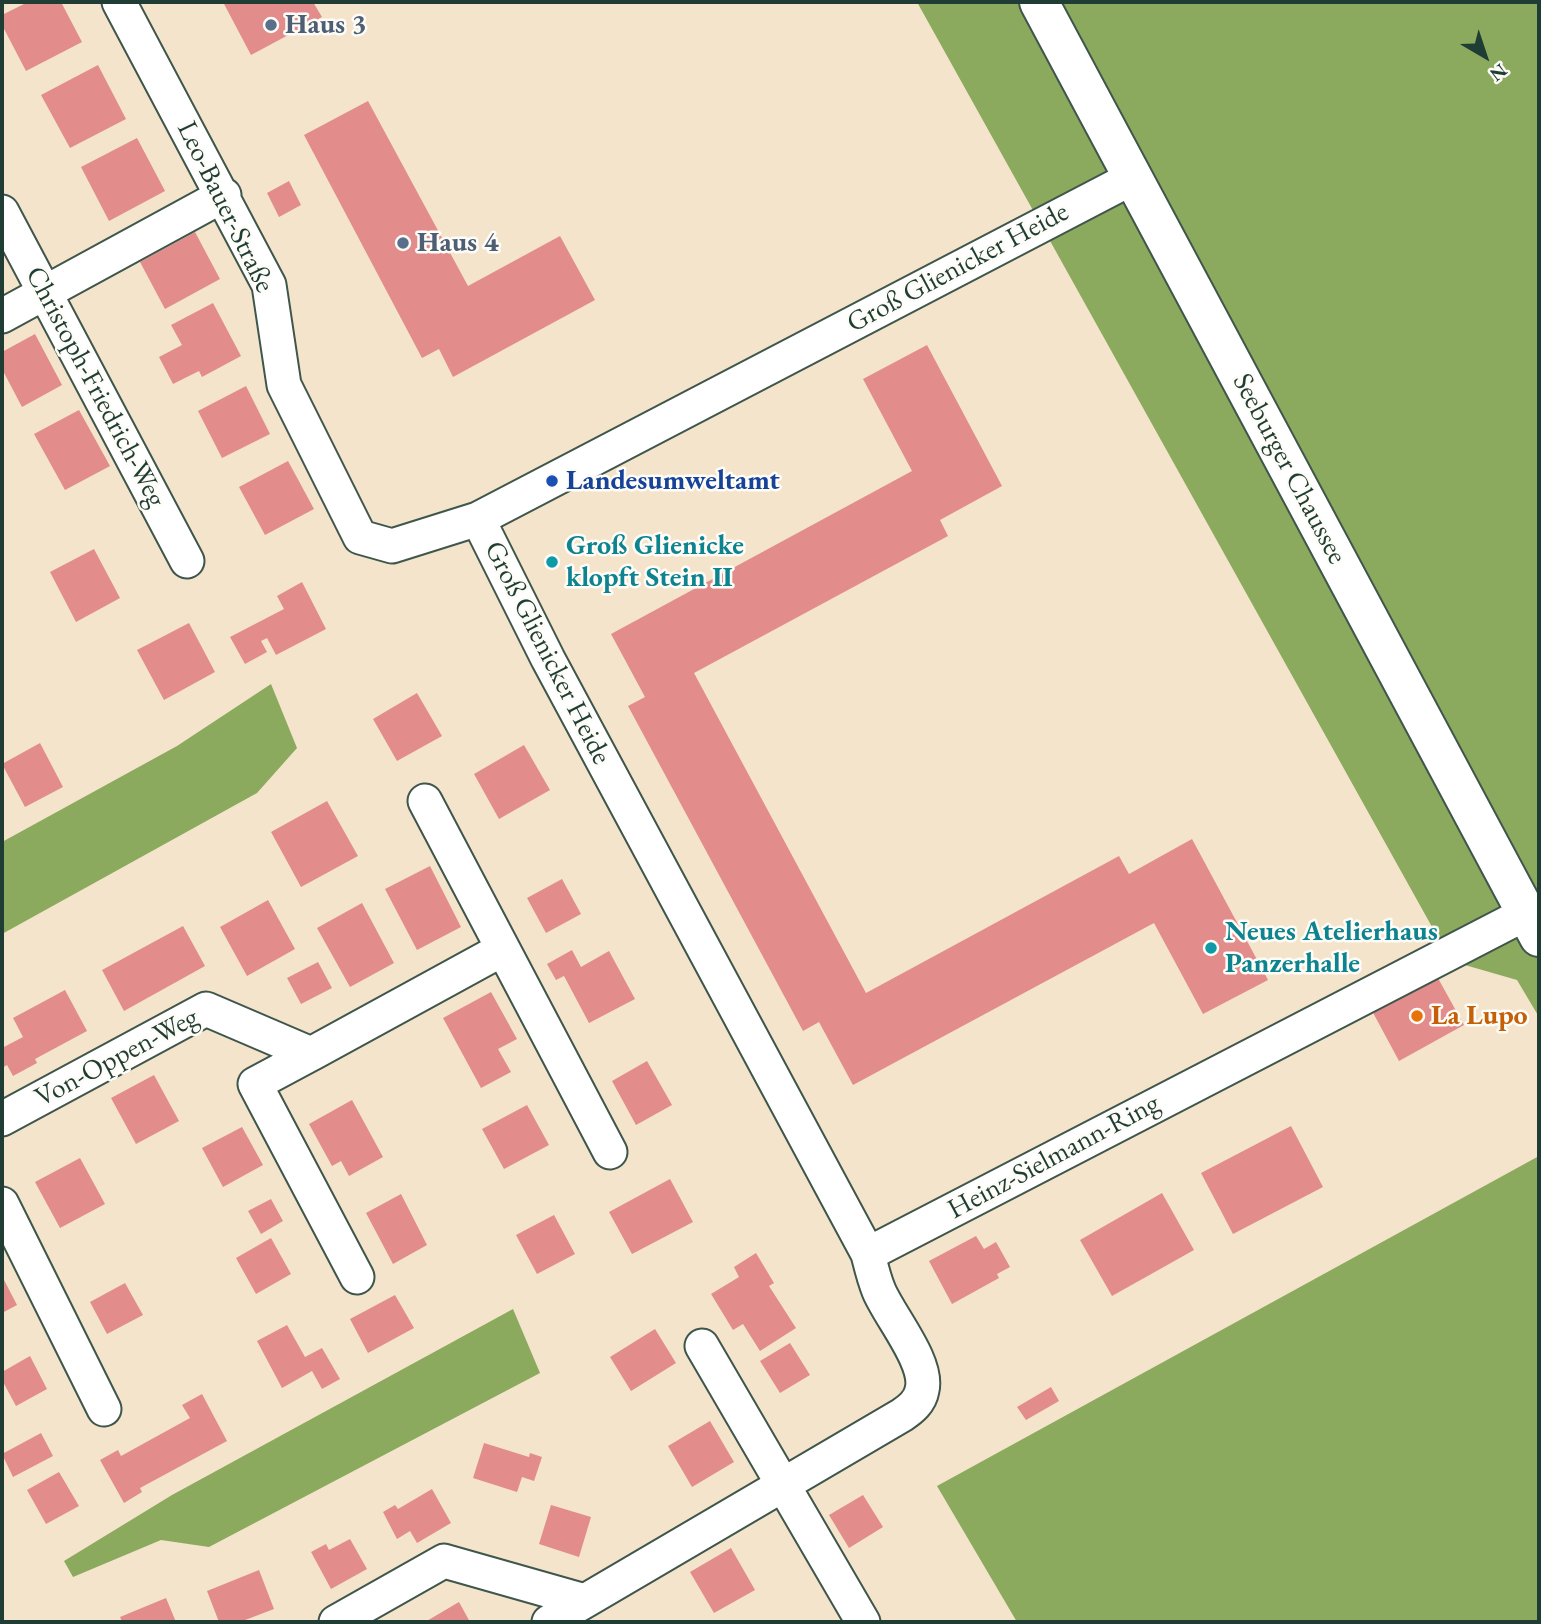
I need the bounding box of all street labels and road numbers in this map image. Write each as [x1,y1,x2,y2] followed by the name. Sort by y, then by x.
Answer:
[169,116,281,298] street label: Leo-Bauer-Straße
[842,195,1074,341] street label: Groß Glienicker Heide
[17,261,173,513] street label: Christoph-Friedrich-Weg
[1225,368,1353,570] street label: Seeburger Chaussee
[476,536,618,770] street label: Groß Glienicker Heide
[30,1001,204,1115] street label: Von-Oppen-Weg
[942,1087,1166,1227] street label: Heinz-Sielmann-Ring

